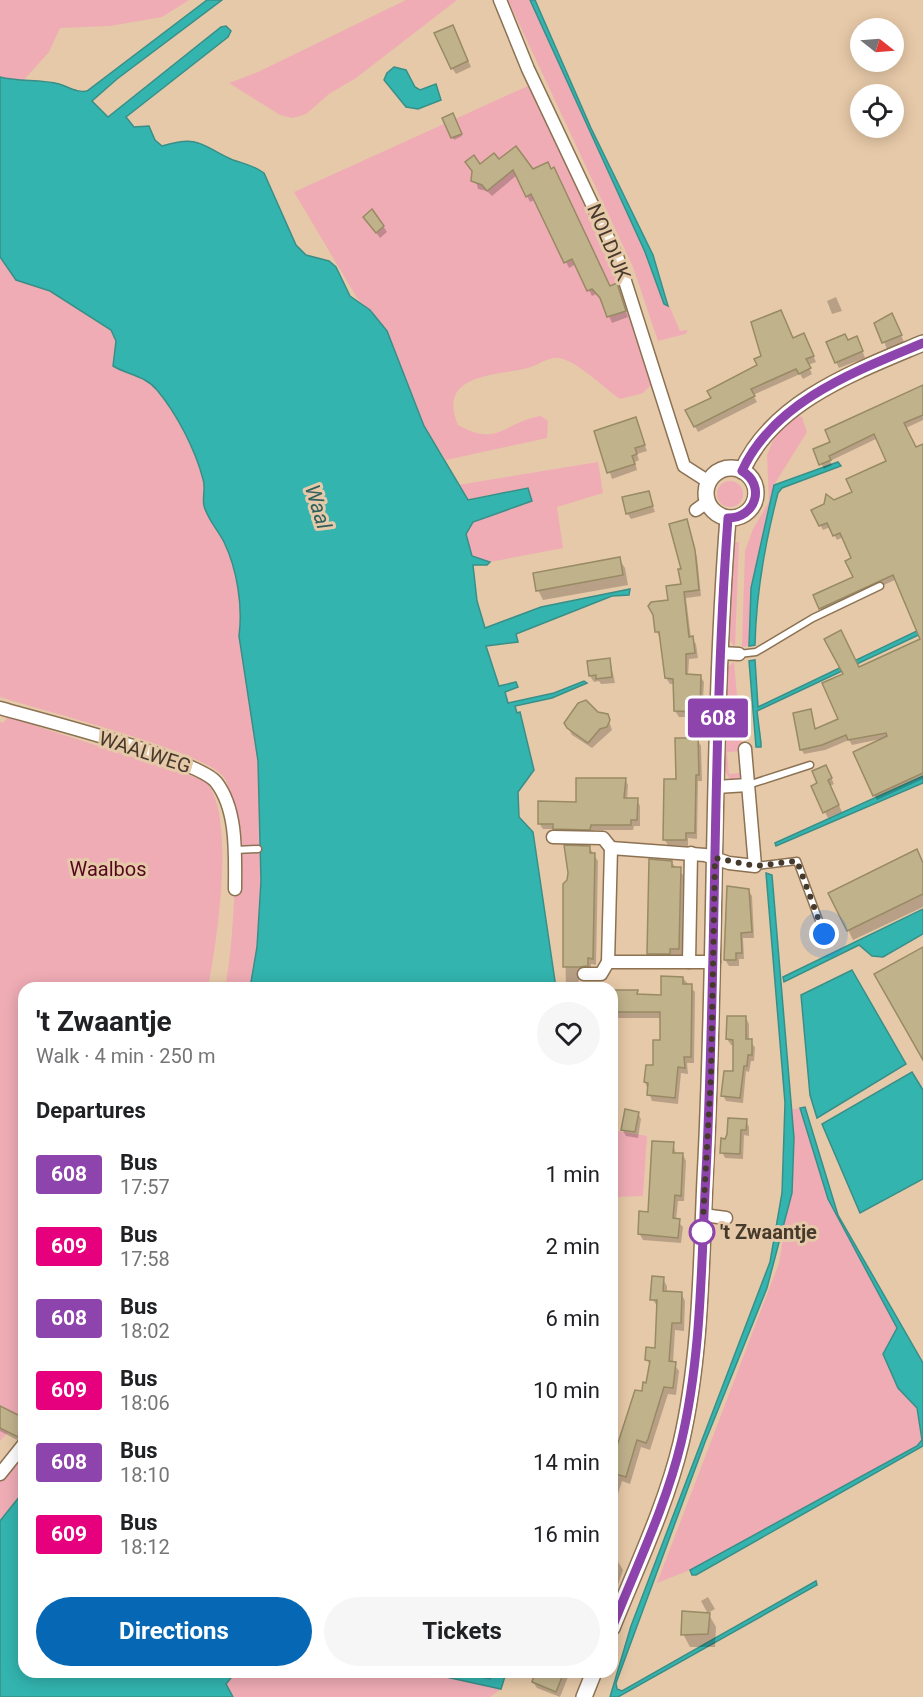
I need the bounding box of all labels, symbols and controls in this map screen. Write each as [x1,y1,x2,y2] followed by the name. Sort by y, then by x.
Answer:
[850,18,904,72] north arrow
[850,18,904,138] map controls
[850,84,904,138] button: locate
[582,200,636,284] street label: NOLDIJK
[300,482,336,533] water label: Waal
[684,698,752,738] line badge: 608
[700,706,736,730] text: 608
[96,726,194,778] street label: WAALWEG
[69,857,147,881] park label: Waalbos
[809,919,839,949] your location
[537,1002,600,1065] button: heart
[36,1005,172,1038] text: 't Zwaantje
[36,1044,215,1068] text: Walk · 4 min · 250 m
[36,1098,146,1123] text: Departures
[120,1150,158,1175] text: Bus
[51,1162,87,1186] text: 608
[545,1162,600,1187] text: 1 min
[120,1175,170,1199] text: 17:57
[689,1219,715,1245] marker: 't Zwaantje
[720,1220,817,1244] place label: 't Zwaantje
[120,1222,158,1247] text: Bus
[51,1234,87,1258] text: 609
[545,1234,600,1259] text: 2 min
[120,1247,170,1271] text: 17:58
[120,1294,158,1319] text: Bus
[51,1306,87,1330] text: 608
[545,1306,600,1331] text: 6 min
[120,1319,170,1343] text: 18:02
[120,1366,158,1391] text: Bus
[51,1378,87,1402] text: 609
[533,1378,600,1403] text: 10 min
[120,1391,170,1415] text: 18:06
[120,1438,158,1463] text: Bus
[51,1450,87,1474] text: 608
[533,1450,600,1475] text: 14 min
[120,1463,170,1487] text: 18:10
[120,1510,158,1535] text: Bus
[51,1522,87,1546] text: 609
[533,1522,600,1547] text: 16 min
[120,1535,170,1559] text: 18:12
[36,1597,312,1666] button: Directions
[324,1597,600,1666] button: Tickets

